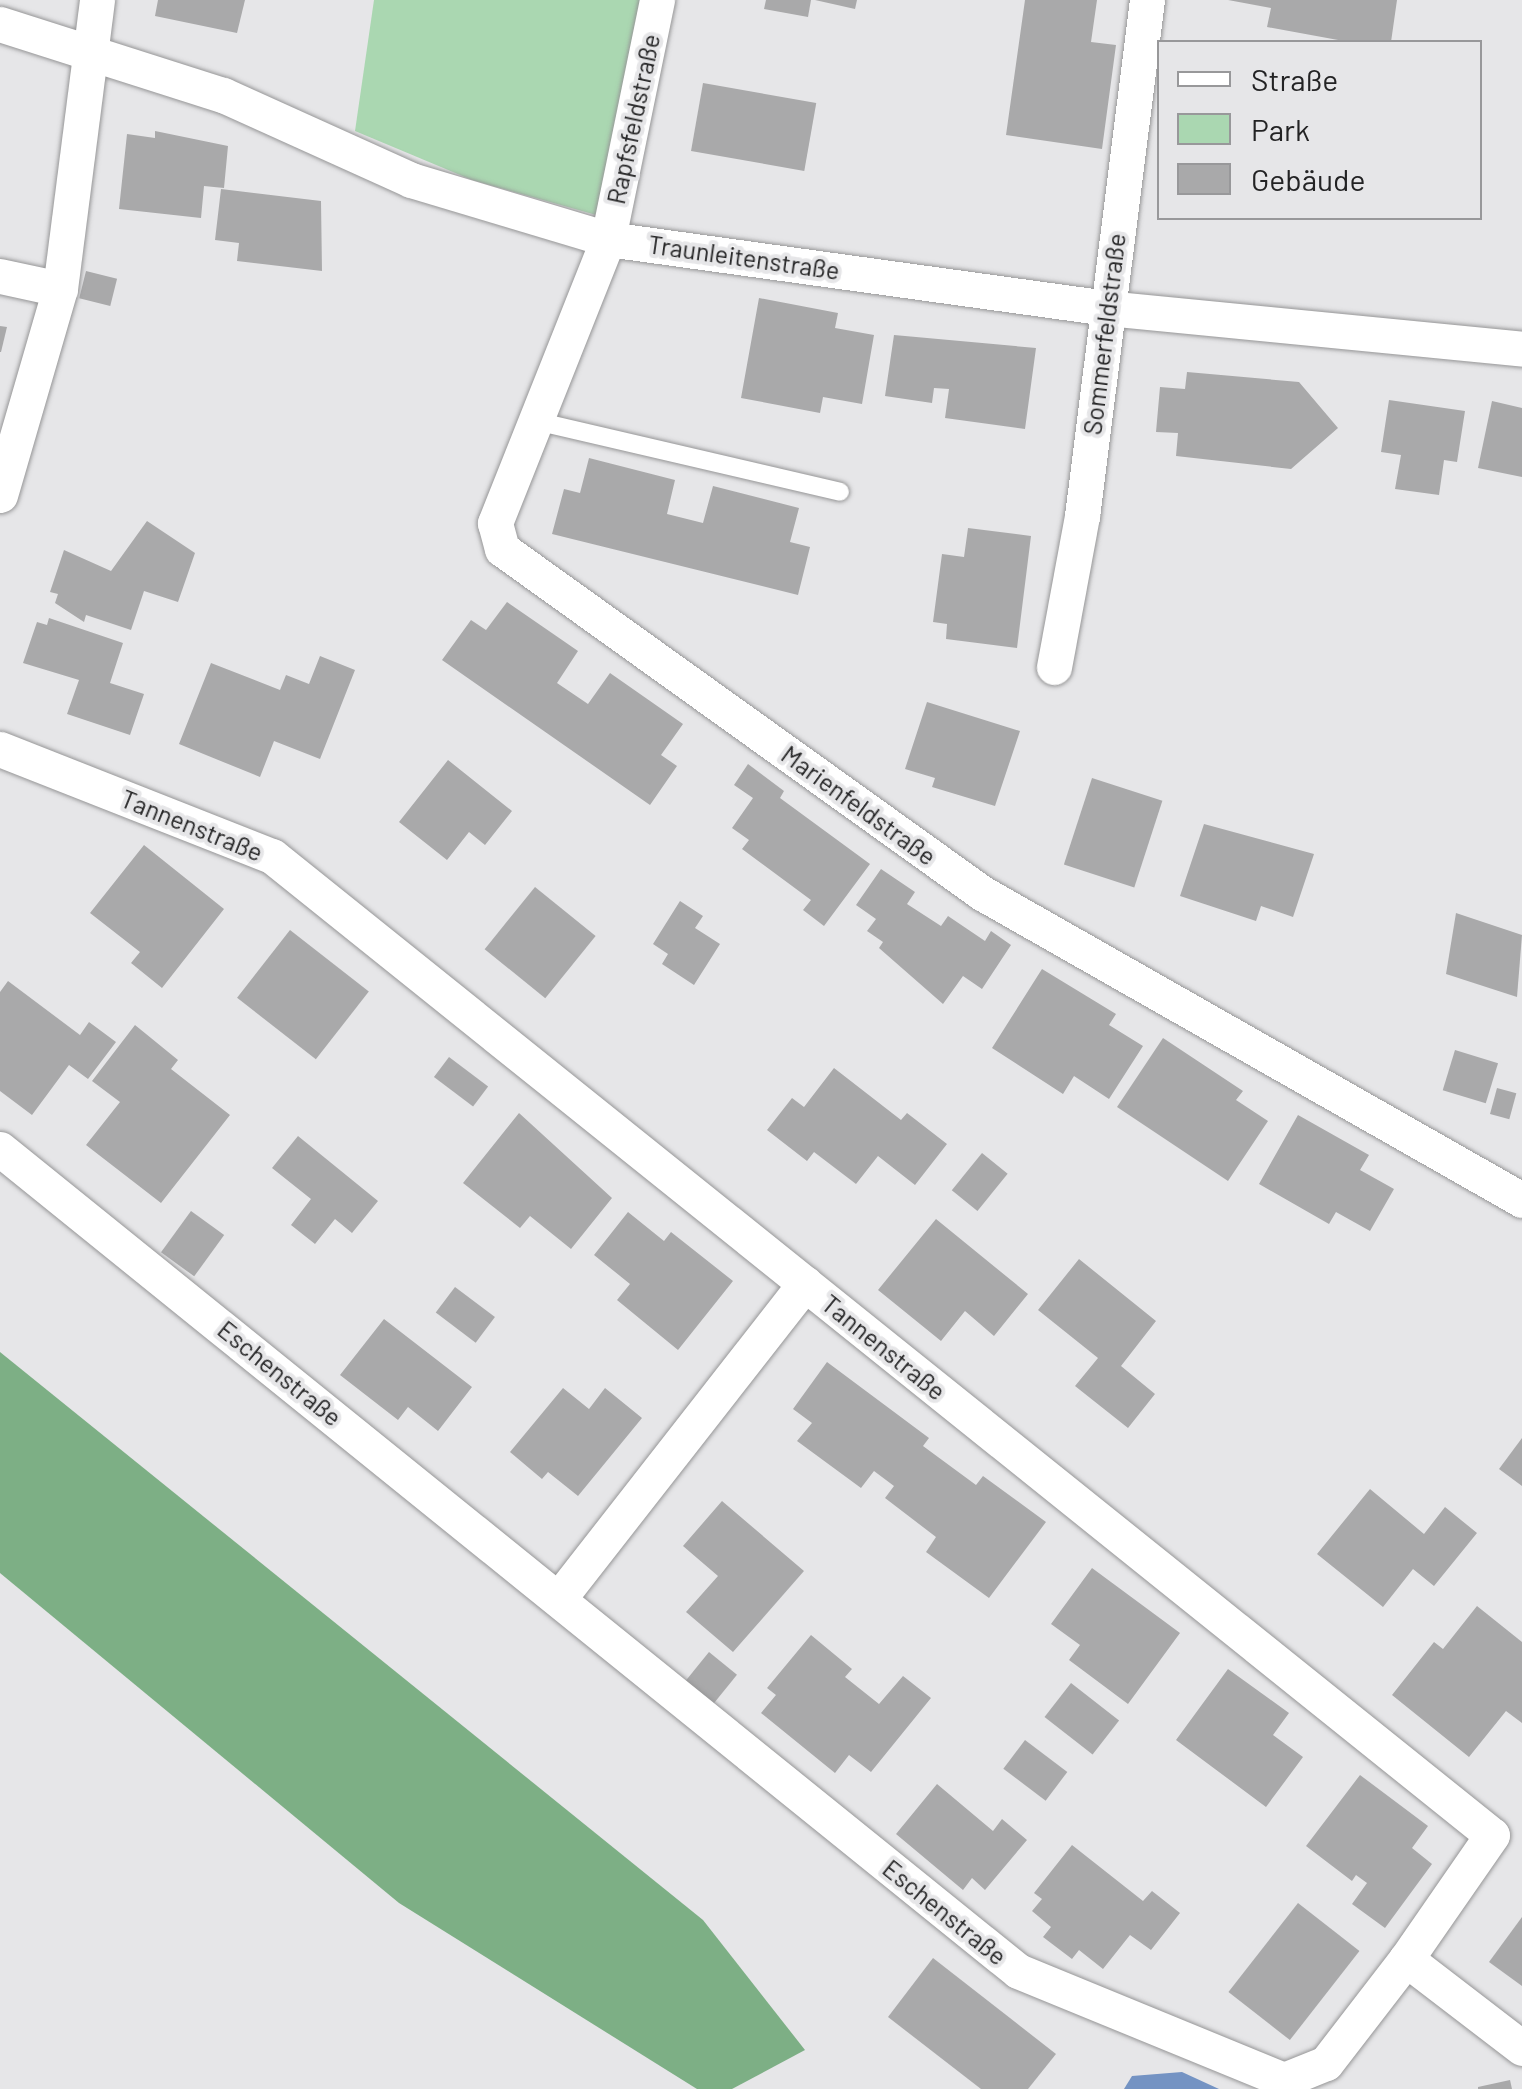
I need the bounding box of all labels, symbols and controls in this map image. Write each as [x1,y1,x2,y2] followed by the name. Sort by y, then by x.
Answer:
[600,31,666,207] street label: Rapfsfeldstraße
[1157,40,1482,220] legend
[1251,61,1338,97] text: Straße
[1251,111,1310,147] text: Park
[1251,161,1365,197] text: Gebäude
[646,229,842,285] street label: Traunleitenstraße
[1077,232,1131,436] street label: Sommerfeldstraße
[776,739,942,871] street label: Marienfeldstraße
[117,783,267,867] street label: Tannenstraße
[816,1288,952,1406] street label: Tannenstraße
[212,1314,348,1432] street label: Eschenstraße
[877,1853,1013,1971] street label: Eschenstraße

